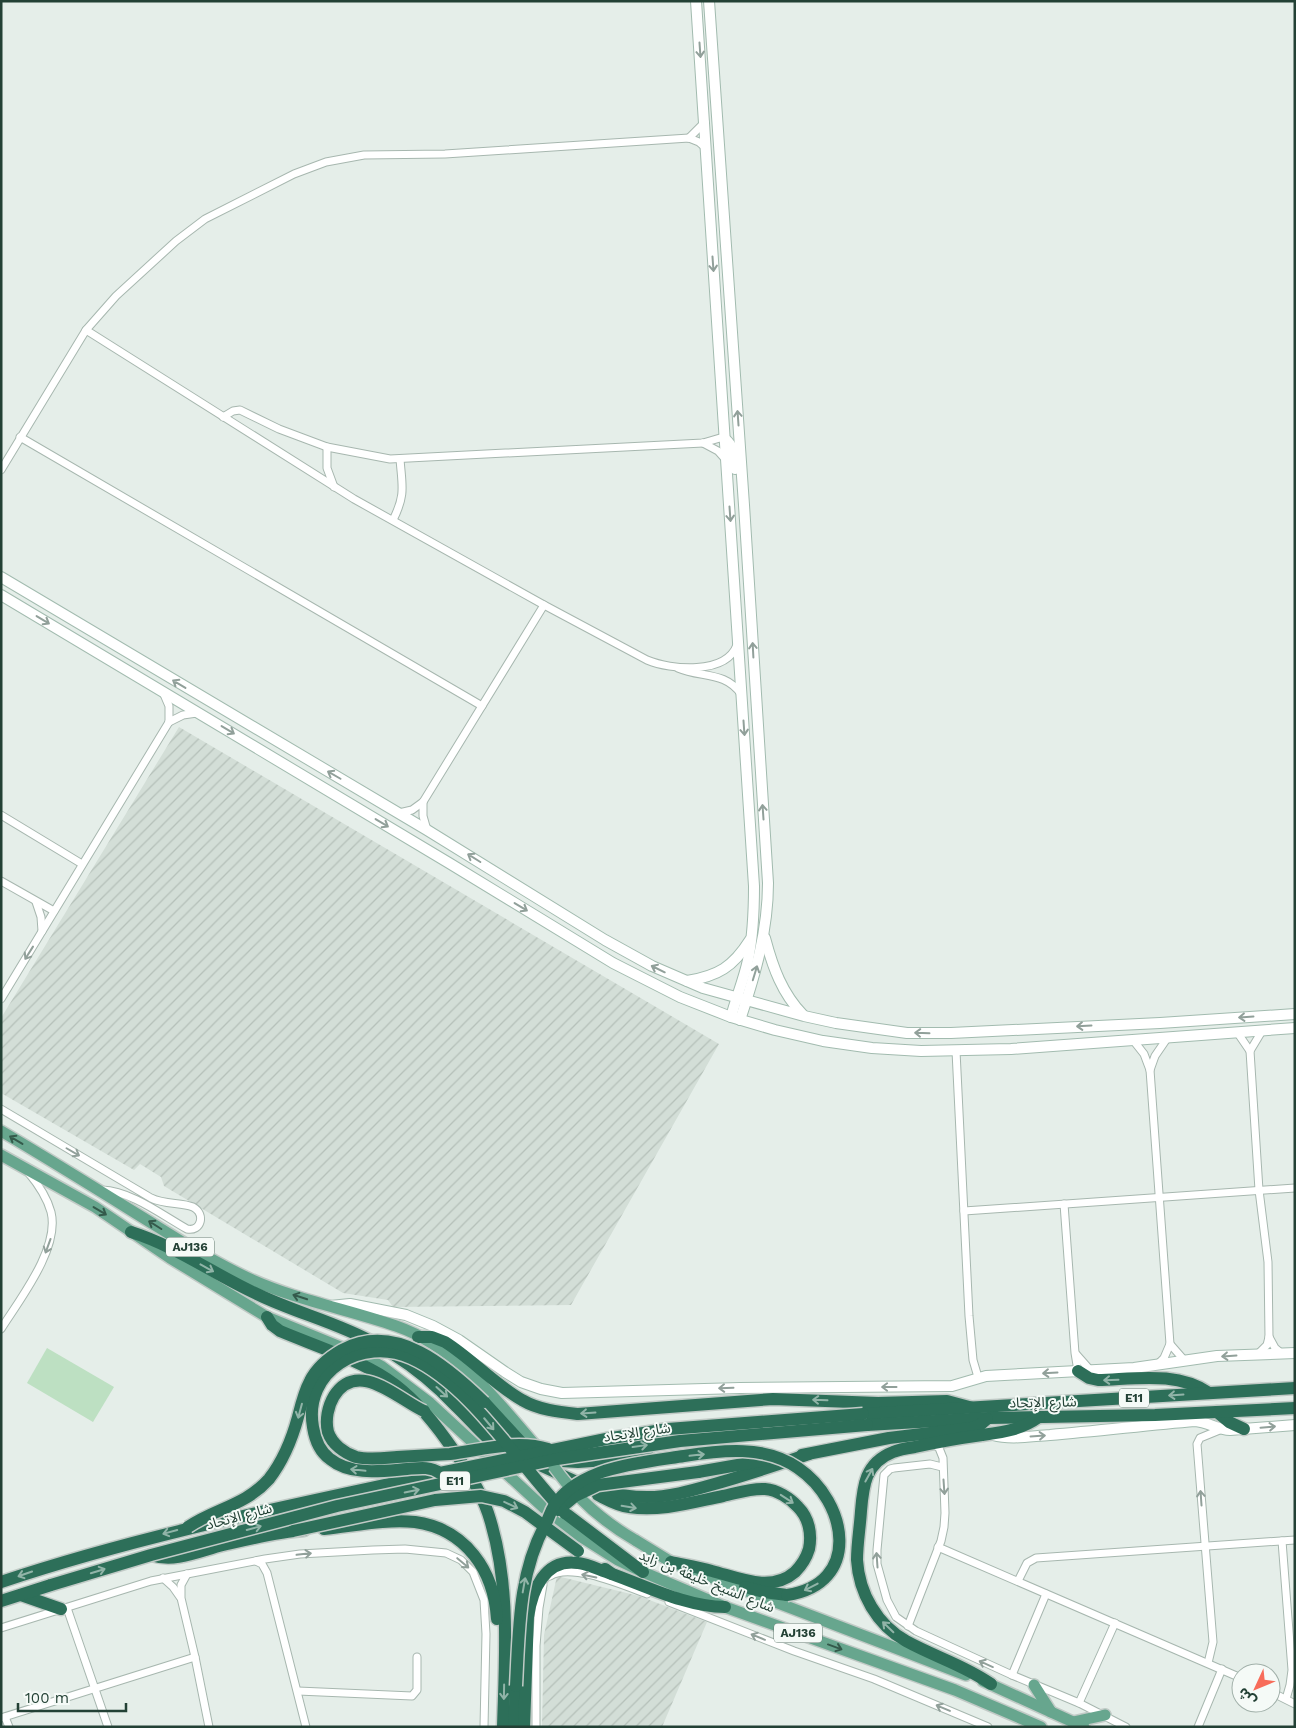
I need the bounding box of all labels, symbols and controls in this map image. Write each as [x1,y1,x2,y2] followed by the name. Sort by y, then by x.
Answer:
[695,42,704,58] one-way arrow
[708,256,718,272] one-way arrow
[733,410,743,426] one-way arrow
[725,506,734,522] one-way arrow
[36,615,50,625] one-way arrow
[748,642,757,658] one-way arrow
[173,678,187,688] one-way arrow
[739,720,748,736] one-way arrow
[220,726,234,736] one-way arrow
[328,770,342,780] one-way arrow
[759,804,768,820] one-way arrow
[375,818,389,828] one-way arrow
[467,853,481,863] one-way arrow
[514,902,528,912] one-way arrow
[24,946,34,960] one-way arrow
[651,963,666,973] one-way arrow
[750,965,760,981] one-way arrow
[1238,1012,1254,1022] one-way arrow
[1076,1022,1092,1031] one-way arrow
[914,1028,930,1038] one-way arrow
[10,1134,24,1144] one-way arrow
[66,1147,80,1157] one-way arrow
[92,1206,106,1216] one-way arrow
[148,1219,162,1229] one-way arrow
[43,1238,52,1253] one-way arrow
[166,1238,214,1256] road number: AJ136
[199,1263,214,1273] one-way arrow
[292,1292,308,1302] one-way arrow
[1221,1351,1237,1360] one-way arrow
[1042,1368,1058,1377] one-way arrow
[1103,1375,1119,1384] one-way arrow
[881,1382,898,1392] one-way arrow
[719,1383,735,1393] one-way arrow
[435,1386,448,1397] one-way arrow
[1119,1389,1149,1408] road number: E11
[1168,1390,1184,1399] one-way arrow
[1009,1393,1077,1414] street label: شارع الإتحاد
[813,1395,829,1404] one-way arrow
[294,1403,304,1419] one-way arrow
[581,1408,597,1418] one-way arrow
[484,1418,495,1431] one-way arrow
[603,1419,672,1448] street label: شارع الإتحاد
[1259,1422,1275,1432] one-way arrow
[1029,1431,1045,1440] one-way arrow
[632,1441,648,1451] one-way arrow
[689,1450,705,1459] one-way arrow
[350,1465,366,1475] one-way arrow
[864,1468,874,1482] one-way arrow
[440,1472,470,1490] road number: E11
[939,1479,948,1495] one-way arrow
[404,1486,420,1495] one-way arrow
[1197,1490,1206,1506] one-way arrow
[780,1493,794,1504] one-way arrow
[204,1500,274,1535] street label: شارع الإتحاد
[503,1501,518,1510] one-way arrow
[620,1502,636,1512] one-way arrow
[246,1523,262,1532] one-way arrow
[163,1528,179,1538] one-way arrow
[636,1546,777,1618] street label: شارع الشيخ خليفة بن زايد
[296,1549,312,1559] one-way arrow
[873,1552,882,1568] one-way arrow
[456,1558,469,1569] one-way arrow
[89,1566,105,1576] one-way arrow
[17,1570,33,1579] one-way arrow
[582,1571,598,1580] one-way arrow
[519,1577,529,1593] one-way arrow
[803,1582,818,1592] one-way arrow
[881,1621,894,1633] one-way arrow
[774,1624,822,1642] road number: AJ136
[751,1632,767,1641] one-way arrow
[827,1643,842,1652] one-way arrow
[979,1658,994,1668] one-way arrow
[1231,1663,1281,1713] north arrow
[18,1680,125,1712] scale bar
[499,1684,509,1700] one-way arrow
[1234,1685,1259,1709] text: ش
[25,1689,69,1707] text: 100 m
[936,1702,951,1712] one-way arrow

